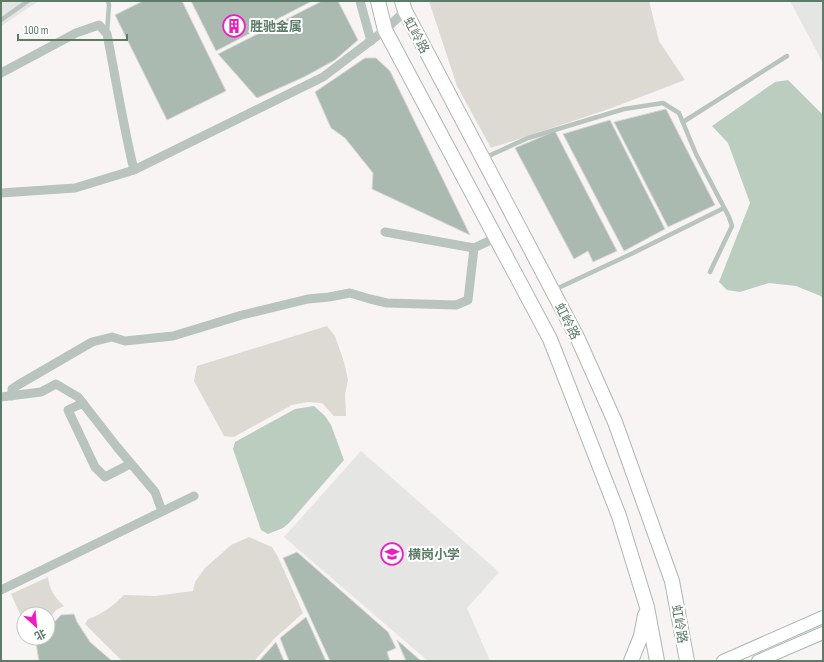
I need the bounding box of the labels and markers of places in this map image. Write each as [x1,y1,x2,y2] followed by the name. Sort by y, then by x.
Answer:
[221,13,247,39] building icon: 胜驰金属
[250,19,302,35] place label: 胜驰金属
[379,541,405,567] school or university icon: 横岗小学
[408,547,460,563] place label: 横岗小学

